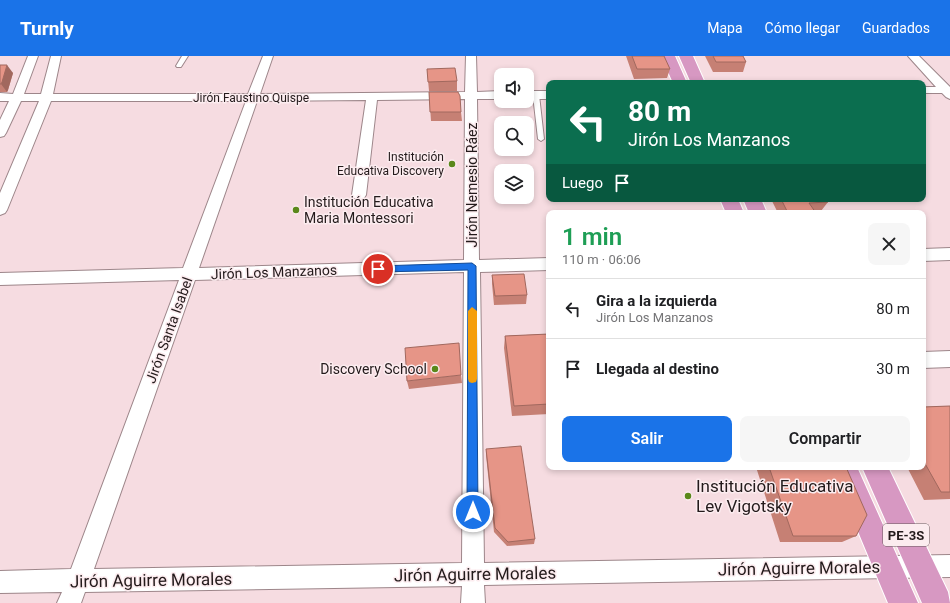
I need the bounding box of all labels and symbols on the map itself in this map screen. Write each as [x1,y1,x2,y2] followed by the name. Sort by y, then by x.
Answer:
[193,91,309,105] street label: Jirón Faustino Quispe
[464,123,480,247] street label: Jirón Nemesio Ráez
[337,150,444,178] place label: Institución Educativa Discovery
[447,159,457,169] marker: Institución Educativa Discovery
[304,194,434,226] place label: Institución Educativa Maria Montessori
[291,205,301,215] marker: Institución Educativa Maria Montessori
[361,252,395,286] pin
[211,262,337,282] street label: Jirón Los Manzanos
[142,275,196,385] street label: Jirón Santa Isabel
[320,361,427,377] place label: Discovery School
[430,364,440,374] marker: Discovery School
[696,476,853,516] place label: Institución Educativa Lev Vigotsky
[452,491,494,533] position arrow
[683,491,693,501] marker: Institución Educativa Lev Vigotsky
[883,524,929,546] road number: PE-3S
[718,557,880,579] street label: Jirón Aguirre Morales
[394,563,556,585] street label: Jirón Aguirre Morales
[70,569,232,591] street label: Jirón Aguirre Morales

